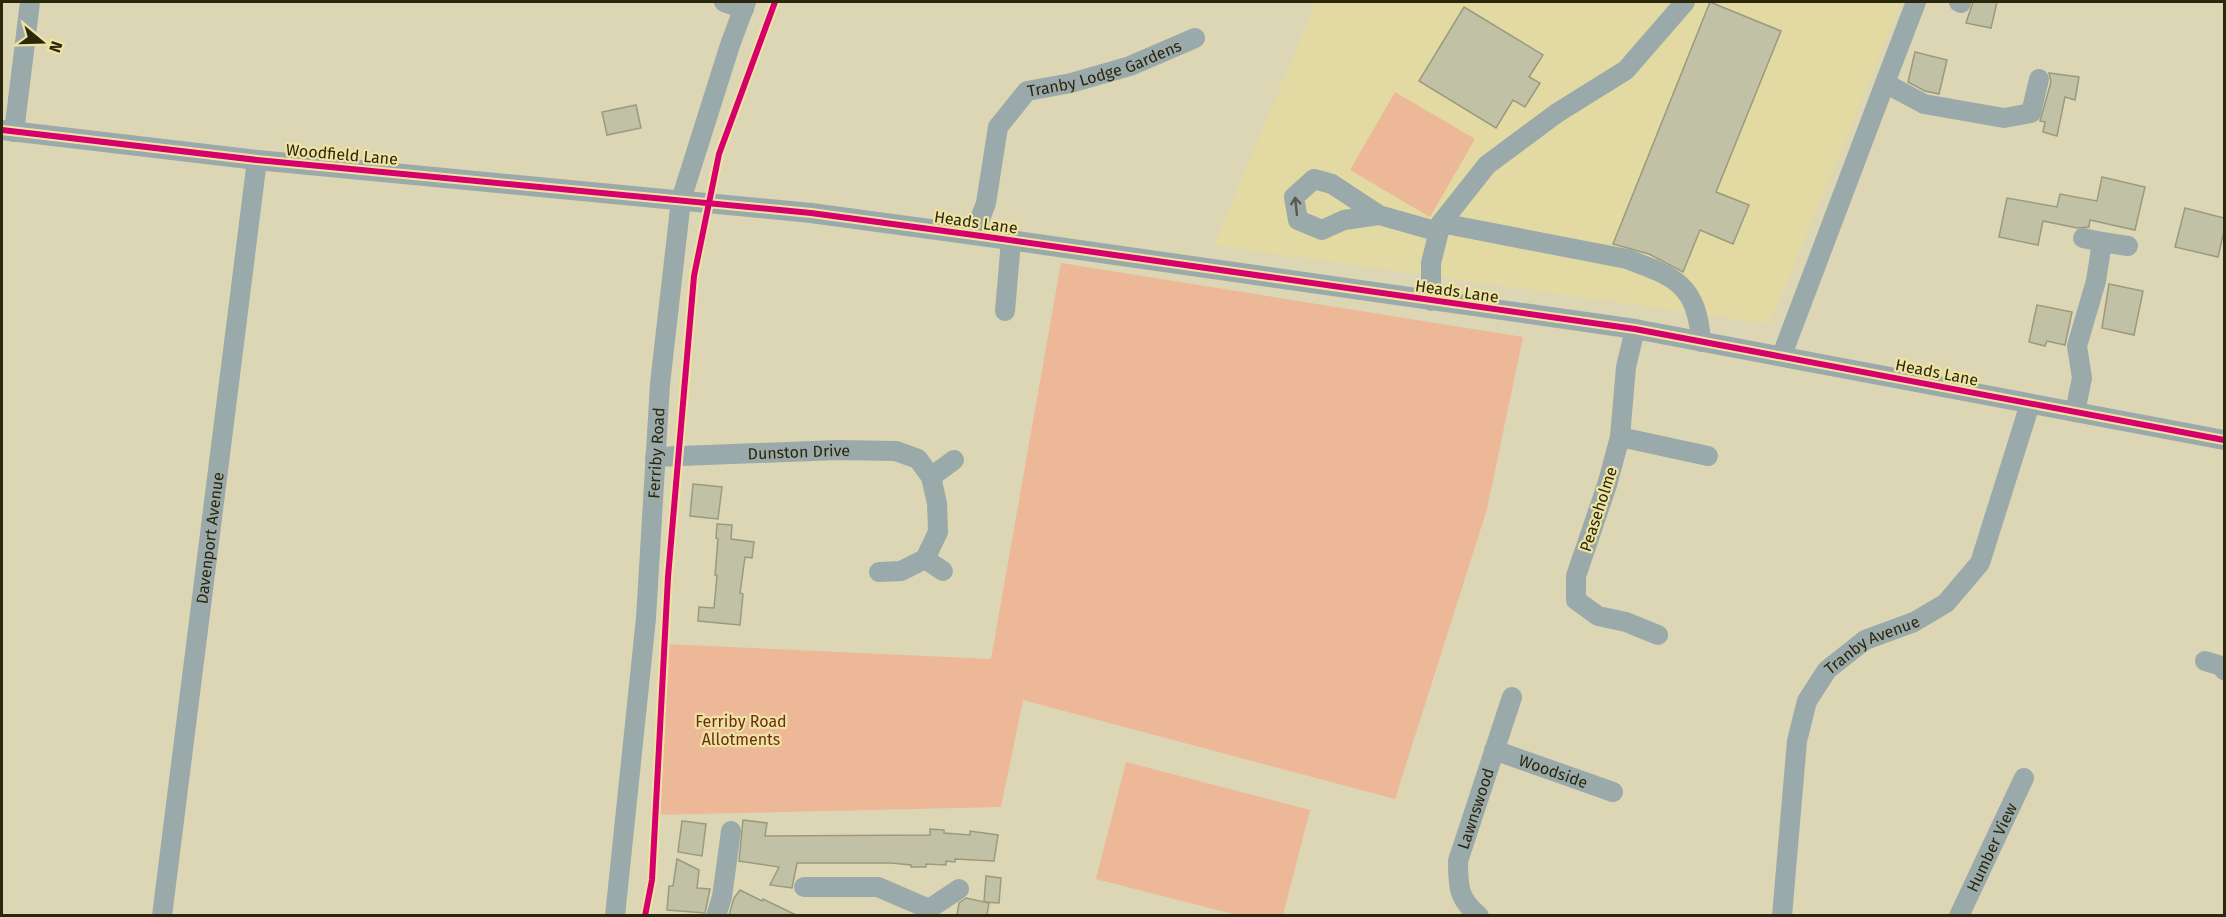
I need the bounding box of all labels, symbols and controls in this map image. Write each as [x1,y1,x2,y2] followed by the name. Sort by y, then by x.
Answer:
[12,12,72,72] north arrow
[1026,36,1184,101] street label: Tranby Lodge Gardens
[45,39,66,55] text: N
[285,140,399,169] street label: Woodfield Lane
[1291,197,1302,216] one-way arrow
[933,207,1019,238] street label: Heads Lane
[1414,276,1500,307] street label: Heads Lane
[1894,355,1980,390] street label: Heads Lane
[644,407,669,499] street label: Ferriby Road
[747,441,850,463] street label: Dunston Drive
[1576,464,1621,554] street label: Peaseholme
[192,471,228,605] street label: Davenport Avenue
[1821,612,1923,678] street label: Tranby Avenue
[695,712,787,749] park label: Ferriby Road Allotments
[1516,751,1590,792] street label: Woodside
[1454,766,1498,852] street label: Lawnswood
[1963,799,2021,895] street label: Humber View

